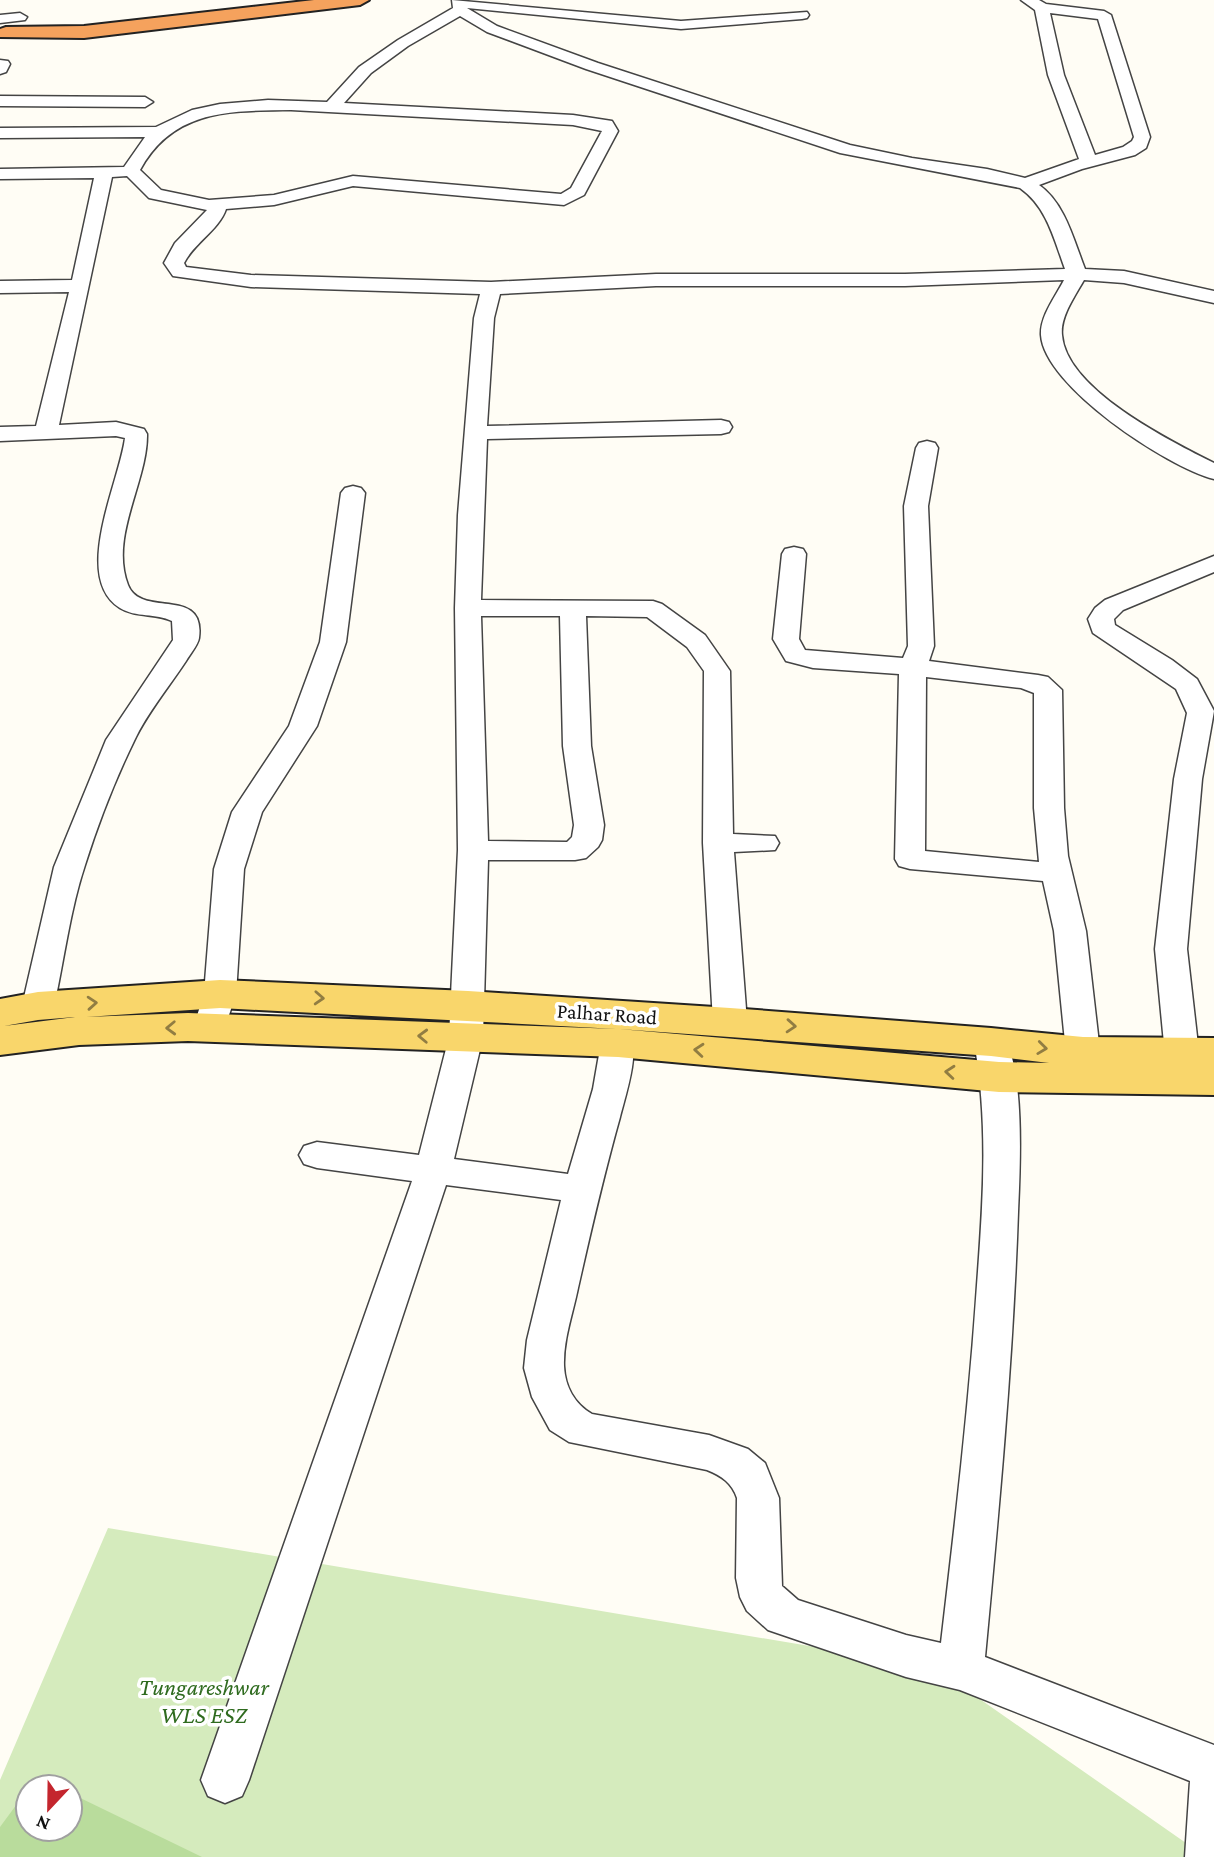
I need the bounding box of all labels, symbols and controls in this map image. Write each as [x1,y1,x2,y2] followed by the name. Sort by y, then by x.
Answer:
[314,991,325,1006] one-way arrow
[87,995,98,1010] one-way arrow
[556,999,658,1029] street label: Palhar Road
[786,1018,797,1033] one-way arrow
[165,1020,176,1035] one-way arrow
[417,1028,428,1043] one-way arrow
[1036,1040,1048,1055] one-way arrow
[693,1043,704,1058] one-way arrow
[944,1065,955,1080] one-way arrow
[139,1673,270,1728] park label: Tungareshwar WLS ESZ
[14,1773,84,1843] north arrow
[33,1811,53,1835] text: N

